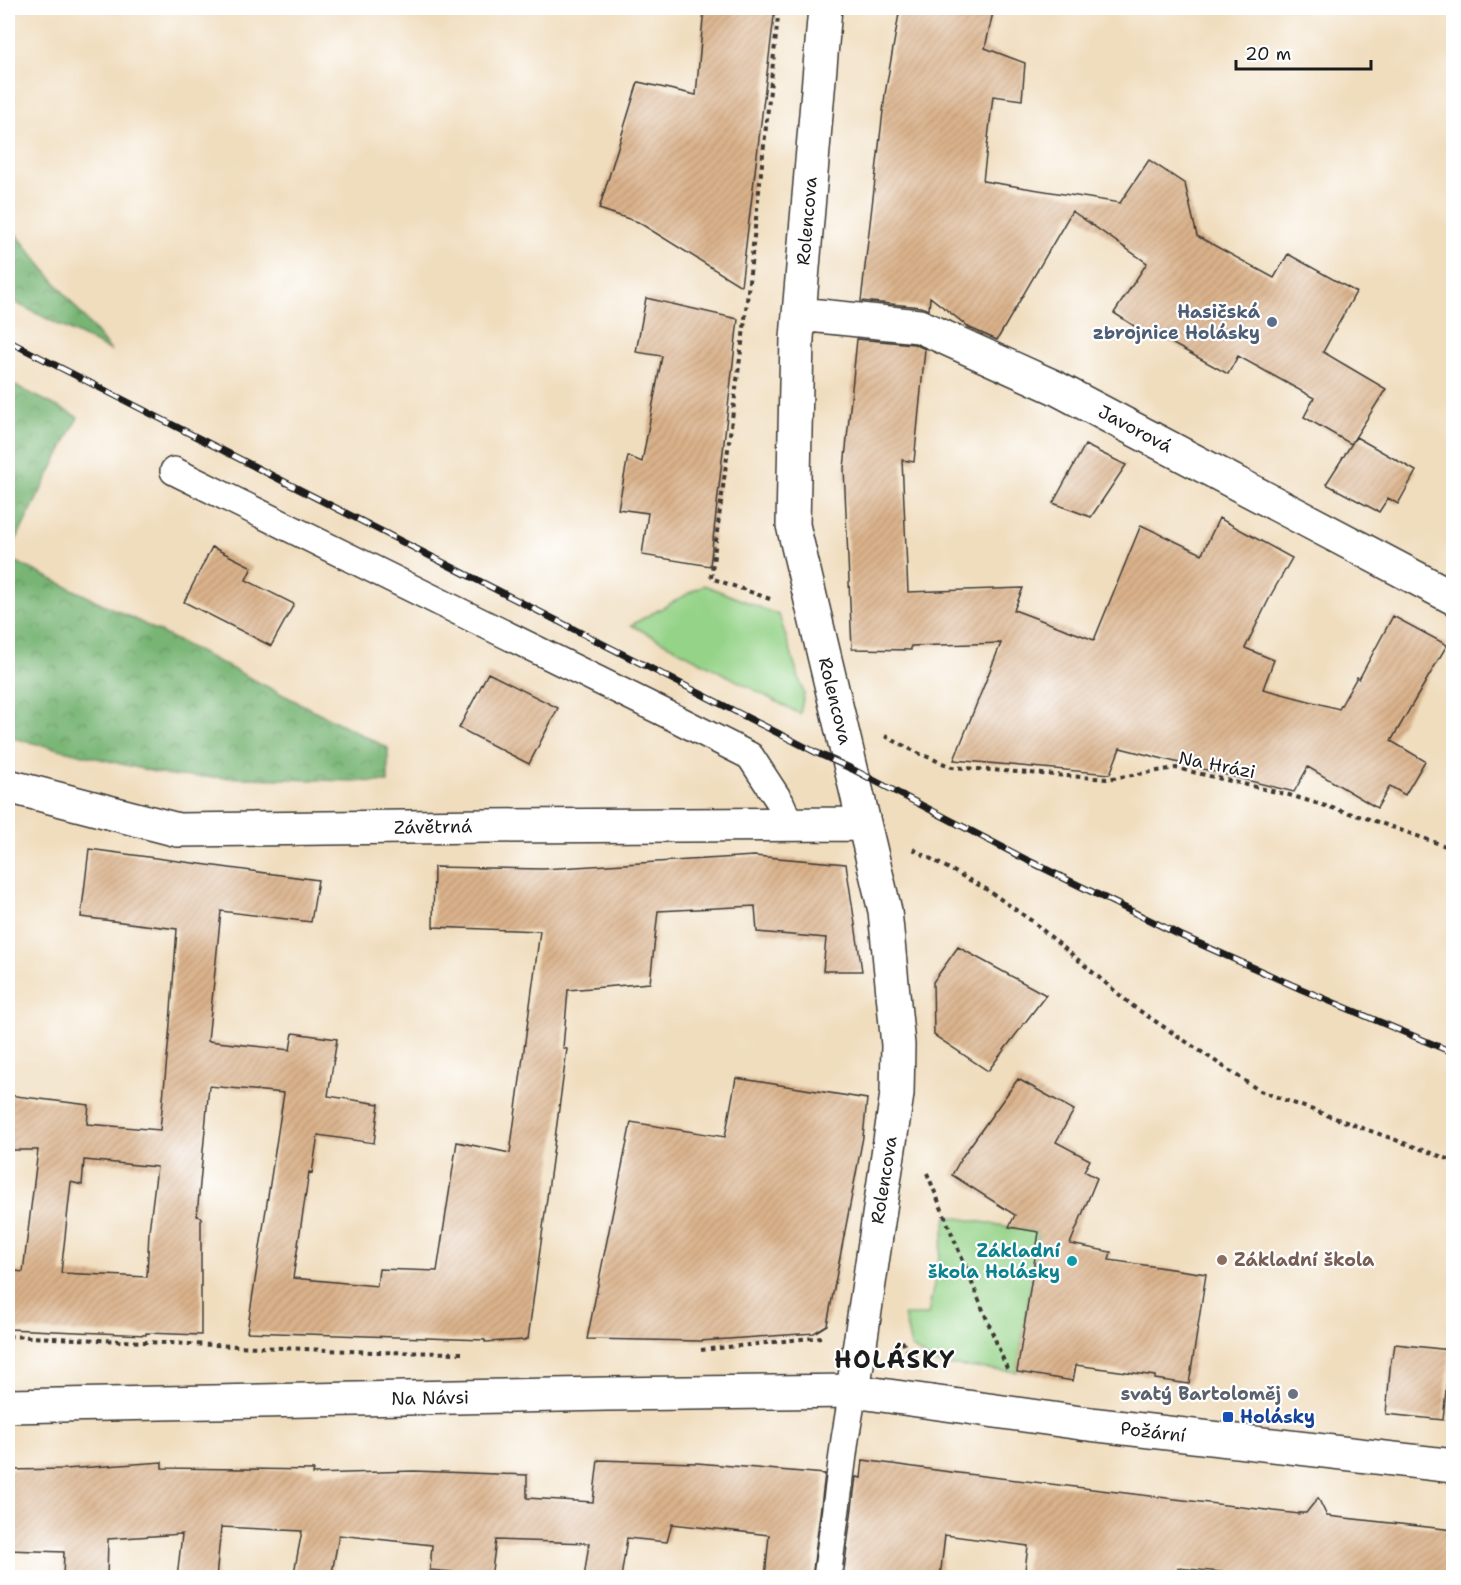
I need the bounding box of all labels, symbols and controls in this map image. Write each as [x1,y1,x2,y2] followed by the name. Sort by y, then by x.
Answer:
[1236,33,1371,71] scale bar
[1245,42,1291,66] text: 20 m
[791,176,823,266] street label: Rolencova
[1093,300,1261,345] place label: Hasičská zbrojnice Holásky
[1265,315,1279,329] marker: Hasičská zbrojnice Holásky
[1094,400,1176,458] street label: Javorová
[813,655,857,747] street label: Rolencova
[1177,746,1257,784] street label: Na Hrázi
[394,814,472,840] street label: Závětrná
[865,1134,903,1226] street label: Rolencova
[928,1239,1060,1284] place label: Základní škola Holásky
[1234,1248,1375,1272] place label: Základní škola
[1215,1253,1229,1267] marker: Základní škola
[1065,1254,1079,1268] marker: Základní škola Holásky
[834,1342,956,1376] district label: HOLÁSKY
[1121,1382,1281,1406] place label: svatý Bartoloměj
[391,1385,469,1411] street label: Na Návsi
[1286,1387,1300,1401] marker: svatý Bartoloměj
[1240,1405,1315,1429] place label: Holásky
[1221,1410,1235,1424] marker: Holásky
[1119,1416,1187,1448] street label: Požární

